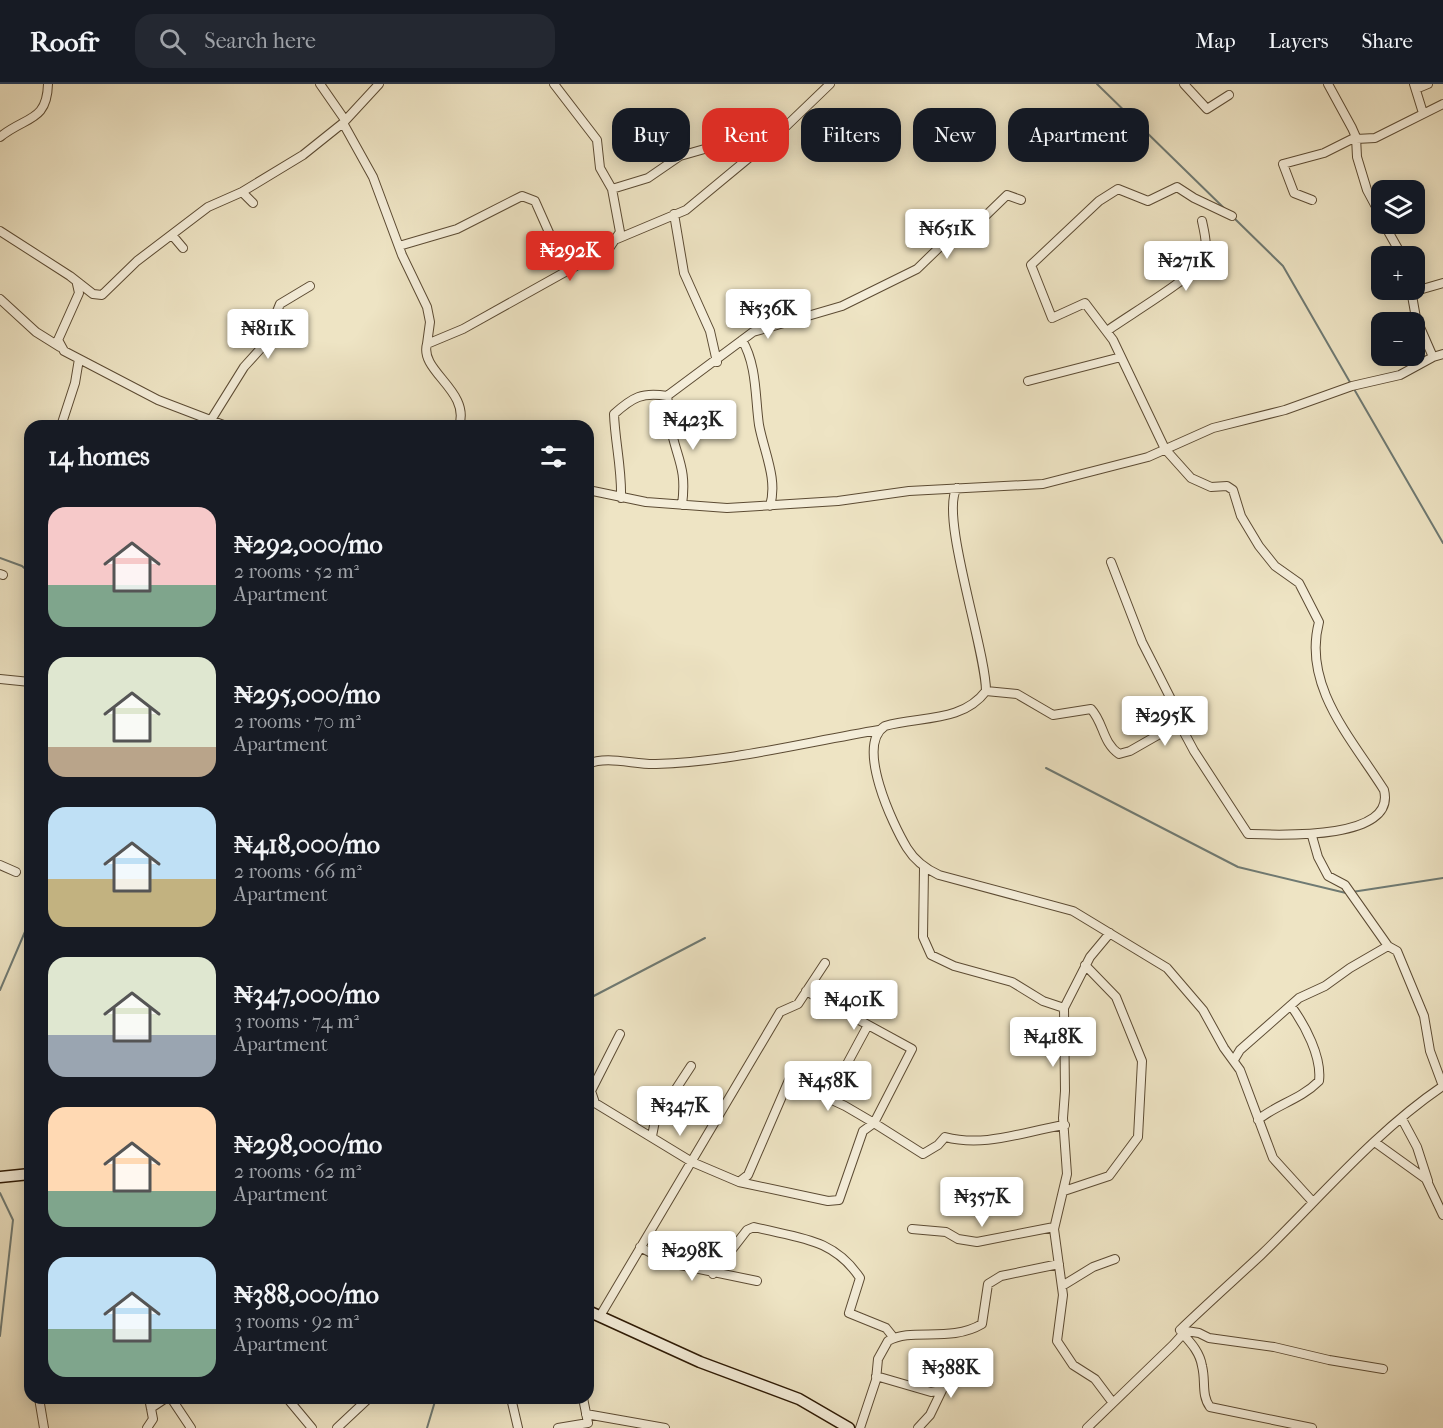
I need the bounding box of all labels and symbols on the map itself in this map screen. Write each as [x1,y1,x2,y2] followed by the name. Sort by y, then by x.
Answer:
[905,209,989,260] pin: ₦651K
[528,231,612,282] pin: ₦292K
[1144,241,1228,292] pin: ₦271K
[726,289,810,340] pin: ₦536K
[226,309,310,360] pin: ₦811K
[651,400,735,451] pin: ₦423K
[1123,696,1207,747] pin: ₦295K
[812,980,896,1031] pin: ₦401K
[1011,1017,1095,1068] pin: ₦418K
[786,1061,870,1112] pin: ₦458K
[638,1086,722,1137] pin: ₦347K
[940,1177,1024,1228] pin: ₦357K
[650,1231,734,1282] pin: ₦298K
[909,1348,993,1399] pin: ₦388K

